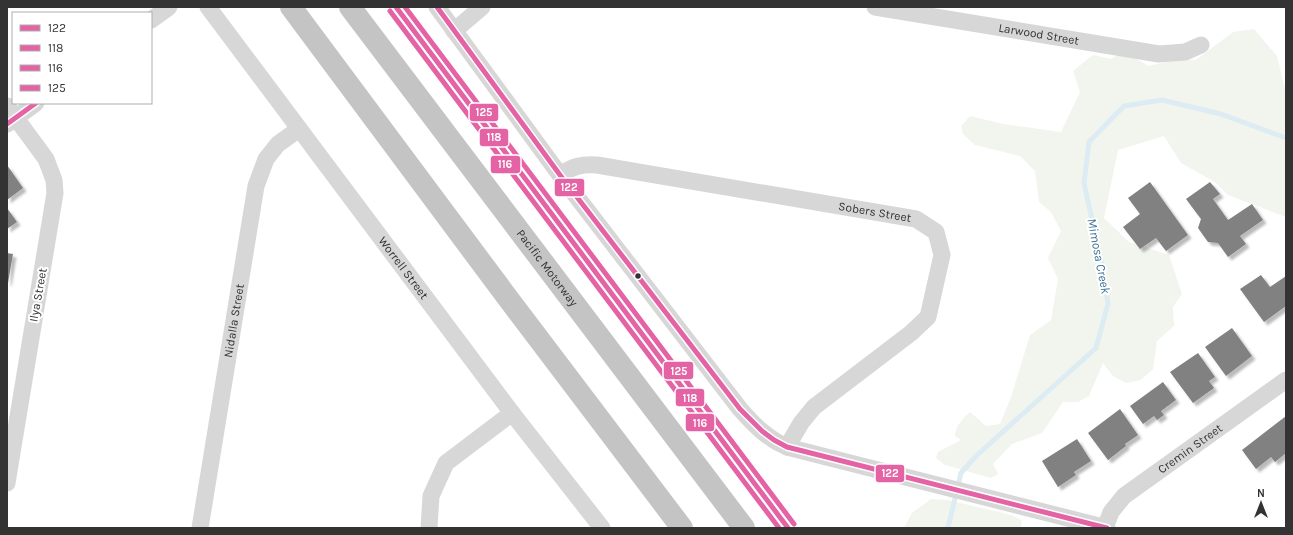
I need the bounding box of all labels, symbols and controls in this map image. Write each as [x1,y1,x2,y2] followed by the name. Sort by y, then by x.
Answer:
[12,12,152,104] legend
[48,21,66,35] text: 122
[997,21,1081,48] street label: Larwood Street
[48,41,63,55] text: 118
[48,61,63,75] text: 116
[48,81,66,95] text: 125
[469,103,499,122] line badge: 125
[476,106,492,119] text: 125
[479,128,509,147] line badge: 118
[487,131,501,144] text: 118
[490,155,521,174] line badge: 116
[498,158,513,171] text: 116
[554,178,585,197] line badge: 122
[560,181,578,194] text: 122
[837,199,913,225] street label: Sobers Street
[1084,217,1114,295] water label: Mimosa Creek
[514,227,581,309] street label: Pacific Motorway
[376,234,432,302] street label: Worrell Street
[26,266,50,323] street label: Ilya Street
[633,271,643,281] unlabelled marker
[221,282,247,359] street label: Nidalla Street
[663,361,694,380] line badge: 125
[671,365,687,378] text: 125
[675,388,705,407] line badge: 118
[683,392,697,405] text: 118
[685,413,715,432] line badge: 116
[693,417,708,430] text: 116
[1155,421,1225,476] street label: Cremin Street
[875,464,905,483] line badge: 122
[881,467,899,480] text: 122
[1241,483,1281,523] north arrow
[1257,487,1265,500] text: N

